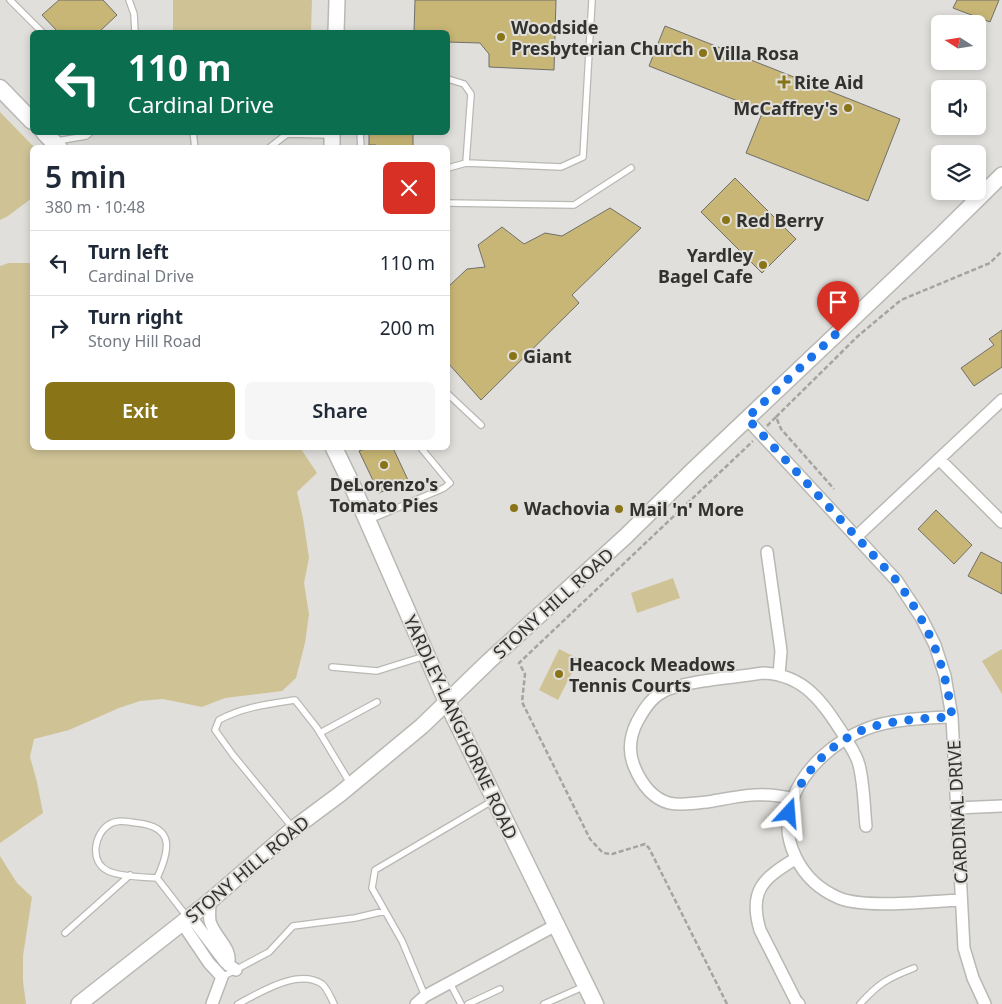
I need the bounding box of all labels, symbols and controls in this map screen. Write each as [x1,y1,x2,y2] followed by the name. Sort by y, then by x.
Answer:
[511,15,694,60] place label: Woodside Presbyterian Church
[931,15,986,70] north arrow
[931,15,986,200] map controls
[495,31,507,43] marker: Woodside Presbyterian Church
[713,41,799,65] place label: Villa Rosa
[128,44,231,91] text: 110 m
[697,47,709,59] marker: Villa Rosa
[45,50,110,115] icon: left
[794,70,864,94] place label: Rite Aid
[778,76,790,88] marker: Rite Aid
[931,80,986,135] button: sound
[128,89,274,119] text: Cardinal Drive
[733,96,838,120] place label: McCaffrey's
[842,102,854,114] marker: McCaffrey's
[931,145,986,200] button: layers
[45,156,126,197] text: 5 min
[383,162,435,214] button: close
[45,196,145,218] text: 380 m · 10:48
[736,208,824,232] place label: Red Berry
[720,214,732,226] marker: Red Berry
[88,239,169,265] text: Turn left
[658,243,754,288] place label: Yardley Bagel Cafe
[45,249,73,277] icon: left
[380,250,435,276] text: 110 m
[757,259,769,271] marker: Yardley Bagel Cafe
[88,265,194,287] text: Cardinal Drive
[817,281,859,332] pin
[824,288,852,316] icon: arrive
[88,304,183,330] text: Turn right
[45,314,73,342] icon: right
[380,315,435,341] text: 200 m
[88,330,201,352] text: Stony Hill Road
[523,344,572,368] place label: Giant
[507,350,519,362] marker: Giant
[45,382,235,440] button: Exit
[245,382,435,440] button: Share
[378,459,390,471] marker: DeLorenzo's Tomato Pies
[330,472,438,517] place label: DeLorenzo's Tomato Pies
[524,496,610,520] place label: Wachovia
[629,497,744,521] place label: Mail 'n' More
[508,502,520,514] marker: Wachovia
[613,503,625,515] marker: Mail 'n' More
[488,542,618,664] street label: STONY HILL ROAD
[398,611,524,843] street label: YARDLEY-LANGHORNE ROAD
[569,652,735,697] place label: Heacock Meadows Tennis Courts
[553,668,565,680] marker: Heacock Meadows Tennis Courts
[941,740,973,884] street label: CARDINAL DRIVE
[762,786,814,838] position arrow
[180,810,314,928] street label: STONY HILL ROAD

